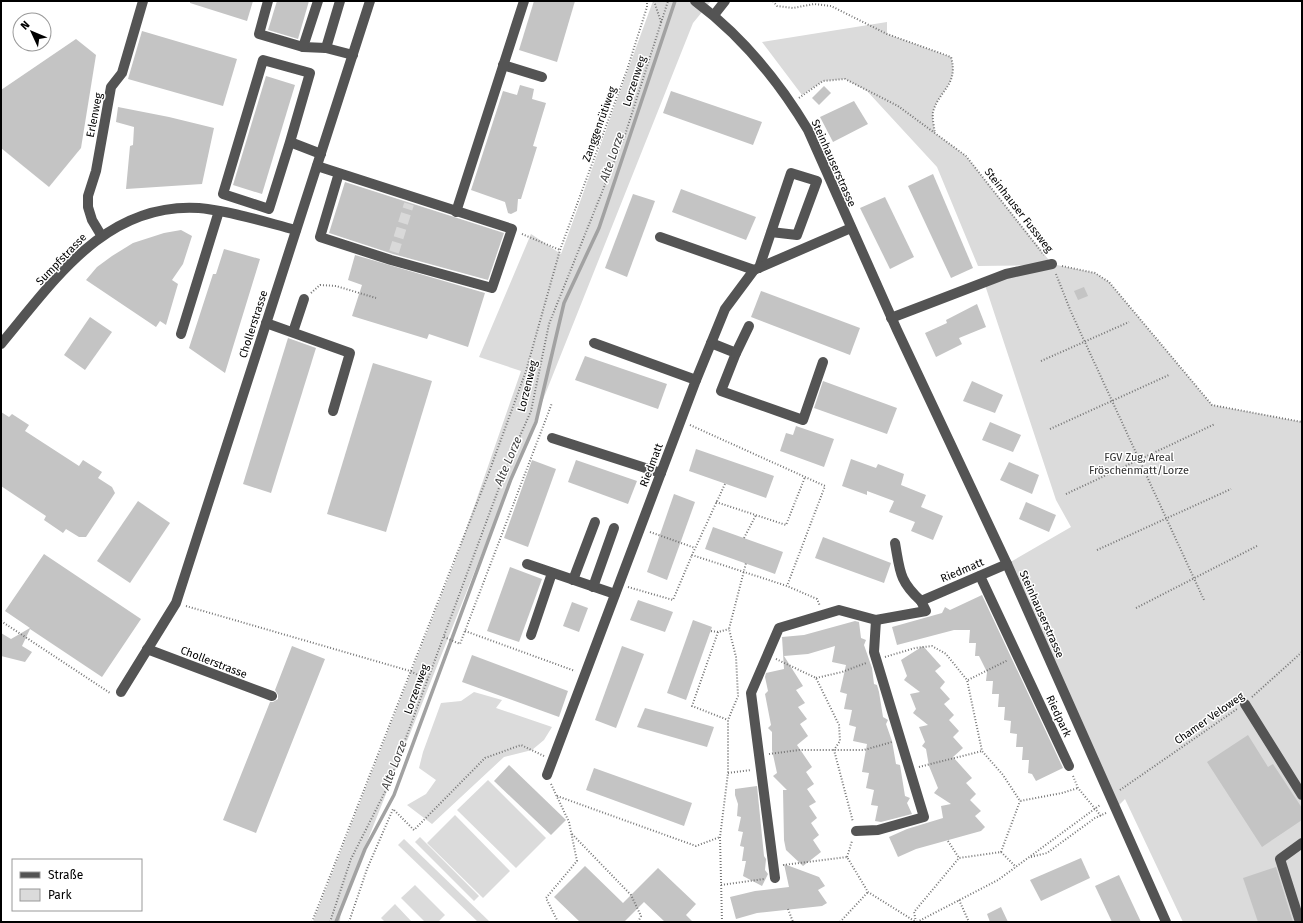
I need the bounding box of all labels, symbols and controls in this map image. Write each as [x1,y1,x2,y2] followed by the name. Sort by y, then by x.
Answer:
[12,12,52,52] north arrow
[18,18,32,33] text: N
[620,54,649,108] street label: Lorzenweg
[580,85,619,164] street label: Zanggenrütiweg
[84,91,105,139] street label: Erlenweg
[808,117,859,209] street label: Steinhauserstrasse
[597,130,627,185] water label: Alte Lorze
[982,166,1056,255] street label: Steinhauser Fussweg
[33,231,89,288] street label: Sumpfstrasse
[236,289,271,360] street label: Chollerstrasse
[515,359,540,413] street label: Lorzenweg
[491,434,525,489] water label: Alte Lorze
[637,442,666,489] street label: Riedmatt
[1089,451,1189,477] park label: FGV Zug, Areal Fröschenmatt/Lorze
[939,556,986,585] street label: Riedmatt
[1016,568,1067,660] street label: Steinhauserstrasse
[179,644,249,681] street label: Chollerstrasse
[401,662,432,716] street label: Lorzenweg
[1172,689,1247,747] street label: Chamer Veloweg
[1043,693,1074,740] street label: Riedpark
[378,738,410,793] water label: Alte Lorze
[12,859,142,911] legend
[48,868,83,882] text: Straße
[48,888,72,902] text: Park

